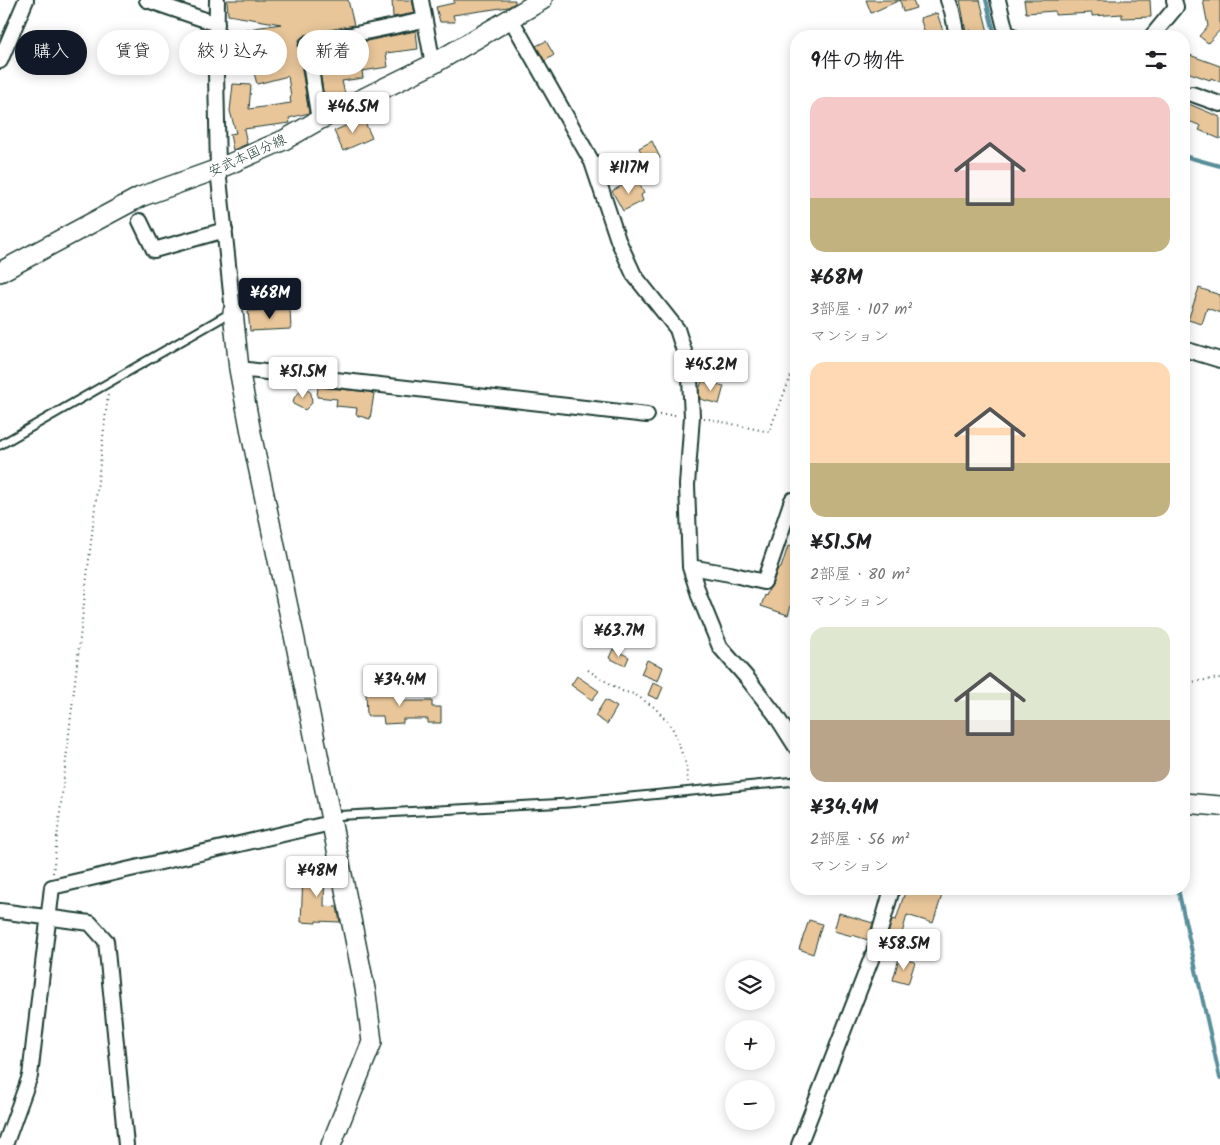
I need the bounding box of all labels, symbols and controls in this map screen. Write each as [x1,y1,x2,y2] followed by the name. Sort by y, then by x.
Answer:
[15,30,87,75] chip: 購入
[97,30,169,75] chip: 賃貸
[179,30,287,75] chip: 絞り込み
[297,30,369,75] chip: 新着
[810,45,905,78] text: 9件の物件
[1142,46,1170,74] icon: filters
[312,92,394,134] pin: ¥46.5M
[327,95,379,120] text: ¥46.5M
[205,129,290,183] street label: 安武本国分線
[945,129,1035,219] icon: home
[594,152,664,195] pin: ¥117M
[609,156,649,181] text: ¥117M
[810,262,863,295] text: ¥68M
[240,278,300,320] pin: ¥68M
[250,281,290,306] text: ¥68M
[810,297,912,322] text: 3部屋 · 107 m²
[810,324,889,349] text: マンション
[670,350,752,392] pin: ¥45.2M
[685,353,737,378] text: ¥45.2M
[262,356,344,399] pin: ¥51.5M
[280,360,326,385] text: ¥51.5M
[945,394,1035,484] icon: home
[810,527,871,560] text: ¥51.5M
[810,562,910,587] text: 2部屋 · 80 m²
[810,589,889,614] text: マンション
[578,616,660,658] pin: ¥63.7M
[594,619,644,644] text: ¥63.7M
[945,659,1035,749] icon: home
[359,664,441,707] pin: ¥34.4M
[374,668,426,693] text: ¥34.4M
[810,792,878,825] text: ¥34.4M
[810,827,910,852] text: 2部屋 · 56 m²
[810,854,889,879] text: マンション
[287,856,347,898] pin: ¥48M
[297,859,337,884] text: ¥48M
[863,928,945,971] pin: ¥58.5M
[878,932,930,957] text: ¥58.5M
[725,960,775,1130] map controls
[725,960,775,1010] button: layers
[725,1020,775,1070] button: +
[725,1080,775,1130] button: −

